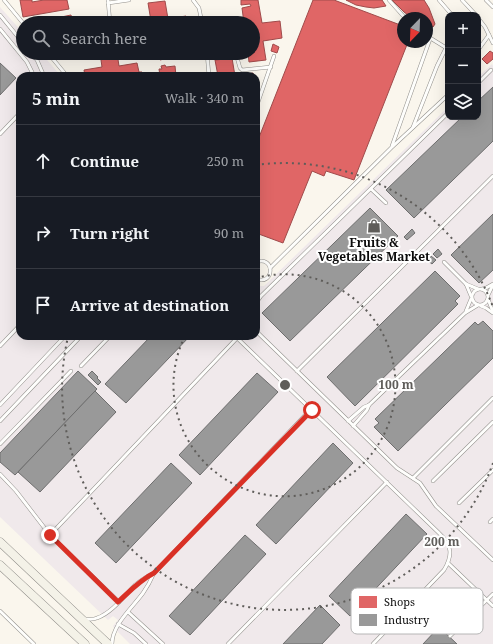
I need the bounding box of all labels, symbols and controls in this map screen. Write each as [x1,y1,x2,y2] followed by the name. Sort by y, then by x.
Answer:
[397,12,433,48] north arrow
[445,12,481,120] map controls
[445,12,481,48] button: +
[16,16,260,60] search box
[30,27,52,49] icon: search
[62,28,147,48] text: Search here
[445,48,481,84] button: −
[445,84,481,120] button: layers
[32,87,80,110] text: 5 min
[165,89,244,107] text: Walk · 340 m
[32,150,54,172] icon: ahead
[70,151,139,171] text: Continue
[207,152,244,170] text: 250 m
[366,218,382,234] shop icon: Fruits & Vegetables Market
[32,222,54,244] icon: right
[70,223,149,243] text: Turn right
[214,224,244,242] text: 90 m
[318,234,430,265] place label: Fruits & Vegetables Market
[32,294,54,316] icon: arrive
[70,295,229,315] text: Arrive at destination
[378,376,414,393] text: 100 m
[278,378,292,392] centre of rings
[303,401,321,419] route start
[41,526,59,544] route end
[424,533,460,550] text: 200 m
[351,588,483,634] legend
[384,594,415,609] text: Shops
[384,612,430,627] text: Industry

